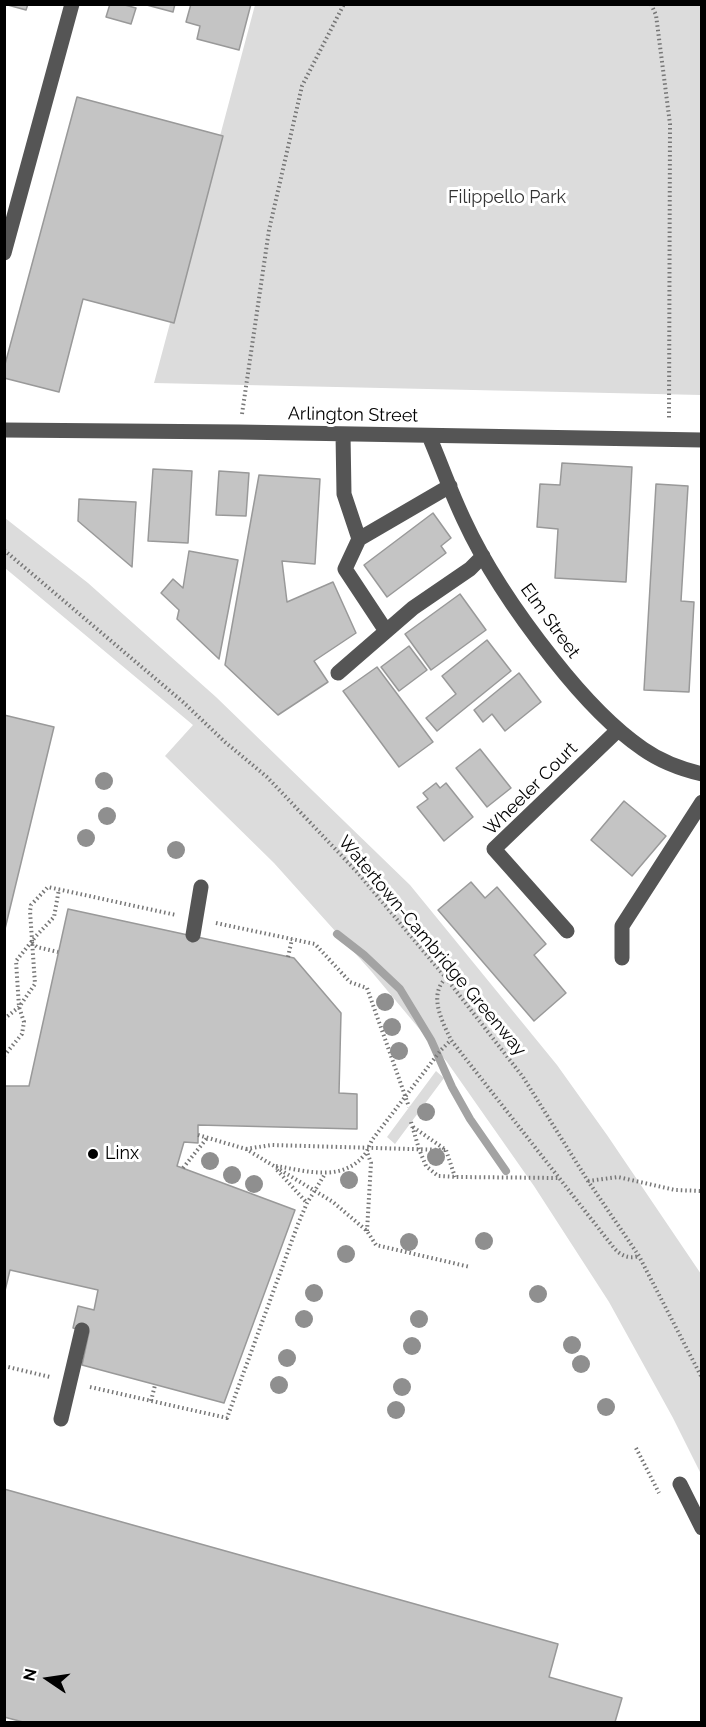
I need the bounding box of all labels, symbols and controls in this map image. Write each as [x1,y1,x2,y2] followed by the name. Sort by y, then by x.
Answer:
[448,187,566,209] park label: Filippello Park
[288,403,418,427] street label: Arlington Street
[516,580,584,662] street label: Elm Street
[480,738,582,840] street label: Wheeler Court
[333,831,531,1061] street label: Watertown-Cambridge Greenway
[105,1143,139,1165] place label: Linx
[86,1147,100,1161] marker: Linx
[18,1649,78,1709] north arrow
[19,1667,41,1683] text: N

